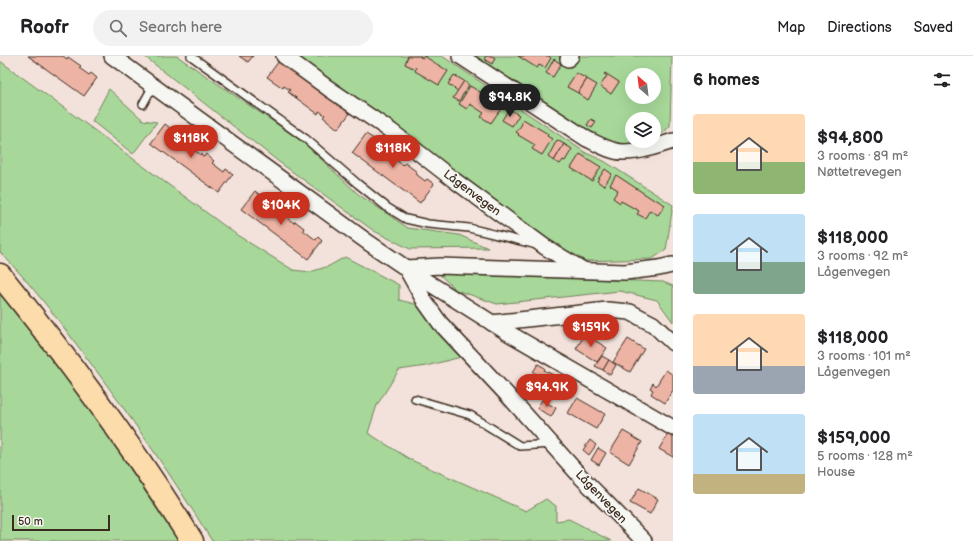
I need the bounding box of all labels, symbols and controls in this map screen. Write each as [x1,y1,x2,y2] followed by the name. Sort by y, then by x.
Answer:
[93,10,373,46] search box
[20,16,69,39] text: Roofr
[107,17,129,39] icon: search
[139,18,222,37] text: Search here
[777,19,805,36] text: Map
[827,19,892,36] text: Directions
[914,19,953,36] text: Saved
[625,68,661,104] north arrow
[625,68,661,148] map controls
[931,69,953,91] icon: filters
[693,70,760,90] text: 6 homes
[477,84,543,118] pin: $94.8K
[488,89,532,105] text: $94.8K
[625,112,661,148] button: layers
[163,125,219,159] pin: $118K
[817,128,883,148] text: $94,800
[173,130,209,146] text: $118K
[725,130,773,178] icon: home
[365,135,421,169] pin: $118K
[375,140,411,156] text: $118K
[817,148,908,164] text: 3 rooms · 89 m²
[817,164,902,180] text: Nøttetrevegen
[440,167,504,220] street label: Lågenvegen
[253,192,309,226] pin: $104K
[262,197,300,213] text: $104K
[817,228,888,248] text: $118,000
[725,230,773,278] icon: home
[817,248,908,264] text: 3 rooms · 92 m²
[817,264,890,280] text: Lågenvegen
[563,314,619,348] pin: $159K
[572,319,610,335] text: $159K
[817,328,888,348] text: $118,000
[725,330,773,378] icon: home
[817,348,911,364] text: 3 rooms · 101 m²
[817,364,890,380] text: Lågenvegen
[514,374,580,408] pin: $94.9K
[525,379,569,395] text: $94.9K
[817,428,891,448] text: $159,000
[725,430,773,478] icon: home
[817,448,913,464] text: 5 rooms · 128 m²
[817,464,855,480] text: House
[572,467,630,527] street label: Lågenvegen
[12,513,110,532] scale bar
[18,515,43,528] text: 50 m

